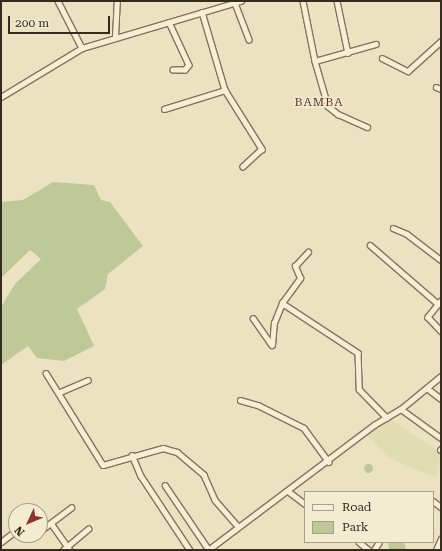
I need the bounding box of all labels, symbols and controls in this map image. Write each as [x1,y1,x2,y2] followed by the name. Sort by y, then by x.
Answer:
[10,8,112,34] scale bar
[15,16,49,30] text: 200 m
[294,96,344,110] district label: BAMBA
[304,491,434,543] legend
[342,500,371,514] text: Road
[8,503,48,543] north arrow
[342,520,368,534] text: Park
[12,523,27,539] text: N

